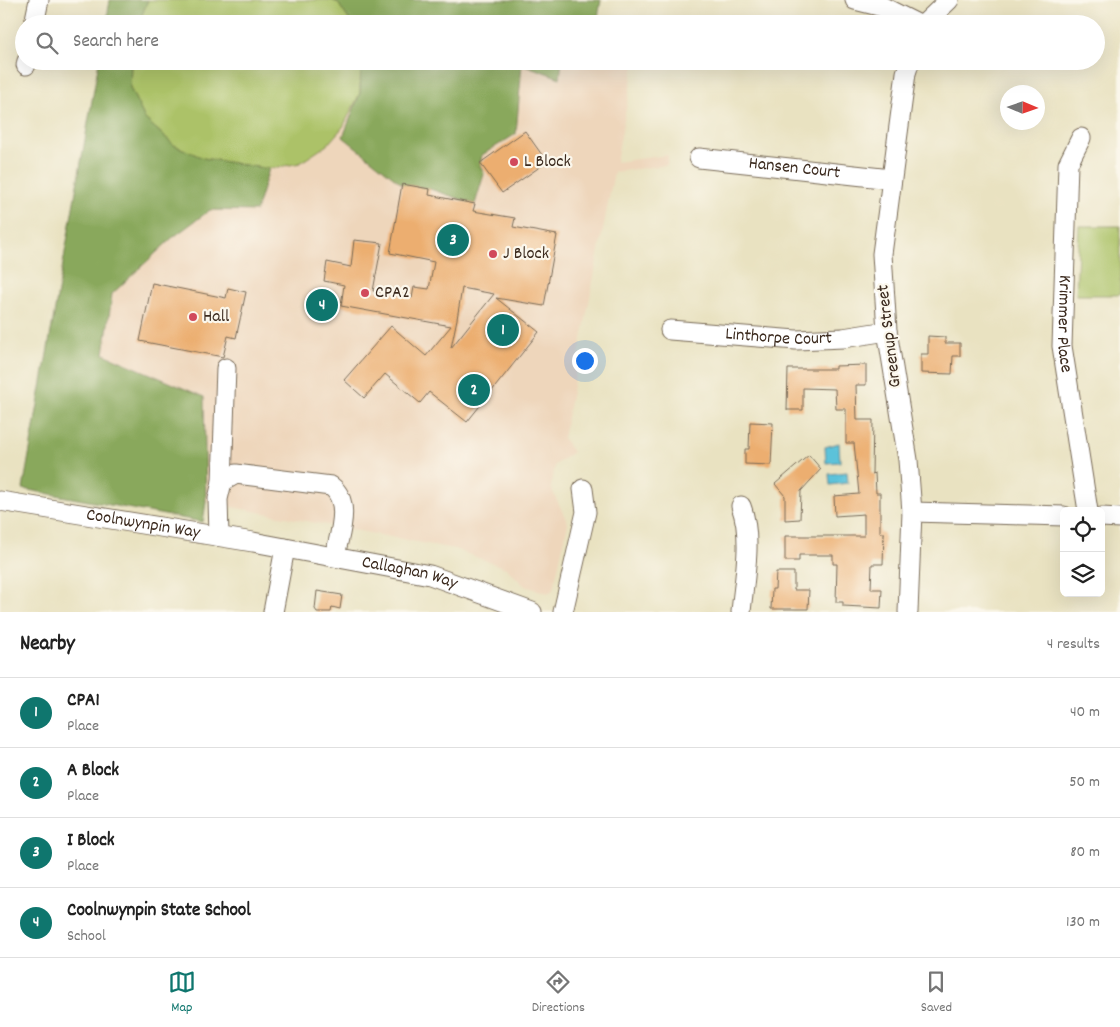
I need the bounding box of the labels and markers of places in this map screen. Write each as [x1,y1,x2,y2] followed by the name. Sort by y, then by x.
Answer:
[524,150,571,175] place label: L Block
[508,156,520,168] marker: L Block
[437,221,469,259] pin: 3
[503,242,549,267] place label: J Block
[487,248,499,260] marker: J Block
[375,281,410,306] place label: CPA2
[306,286,338,324] pin: 4
[359,287,371,299] marker: CPA2
[203,305,230,330] place label: Hall
[187,311,199,323] marker: Hall
[487,311,519,349] pin: 1
[458,371,490,409] pin: 2

